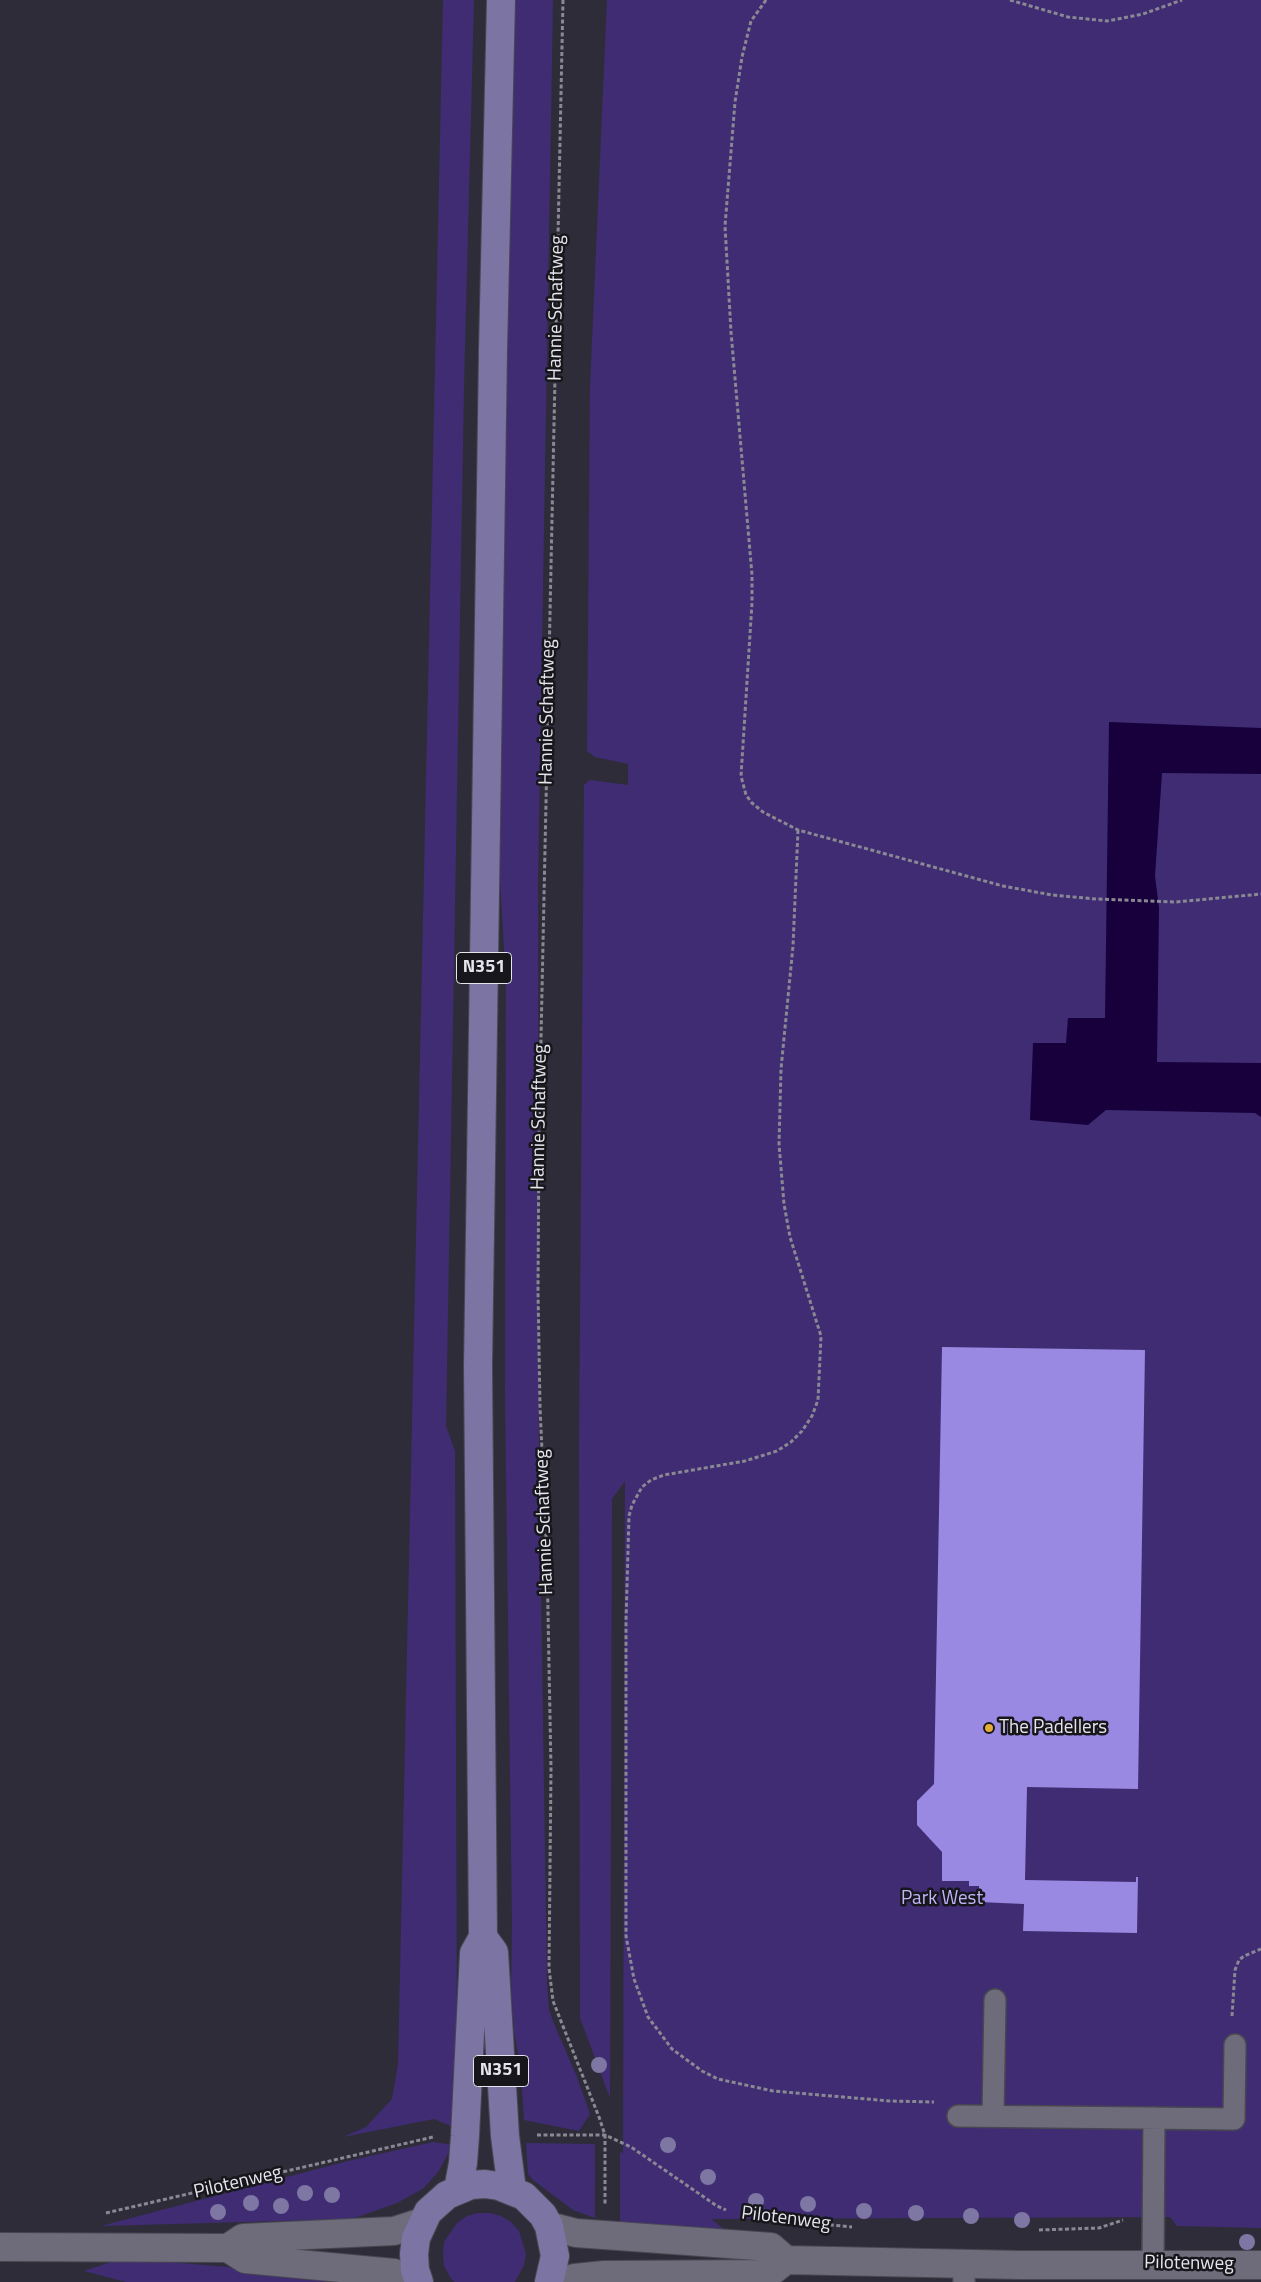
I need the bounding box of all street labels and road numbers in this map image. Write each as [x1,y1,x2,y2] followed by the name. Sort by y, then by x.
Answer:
[544,235,570,381] street label: Hannie Schaftweg
[535,639,561,785] street label: Hannie Schaftweg
[456,952,512,984] road number: N351
[527,1044,553,1190] street label: Hannie Schaftweg
[531,1449,559,1595] street label: Hannie Schaftweg
[474,2056,528,2086] road number: N351
[192,2162,284,2204] street label: Pilotenweg
[740,2202,832,2236] street label: Pilotenweg
[1144,2252,1234,2276] street label: Pilotenweg

